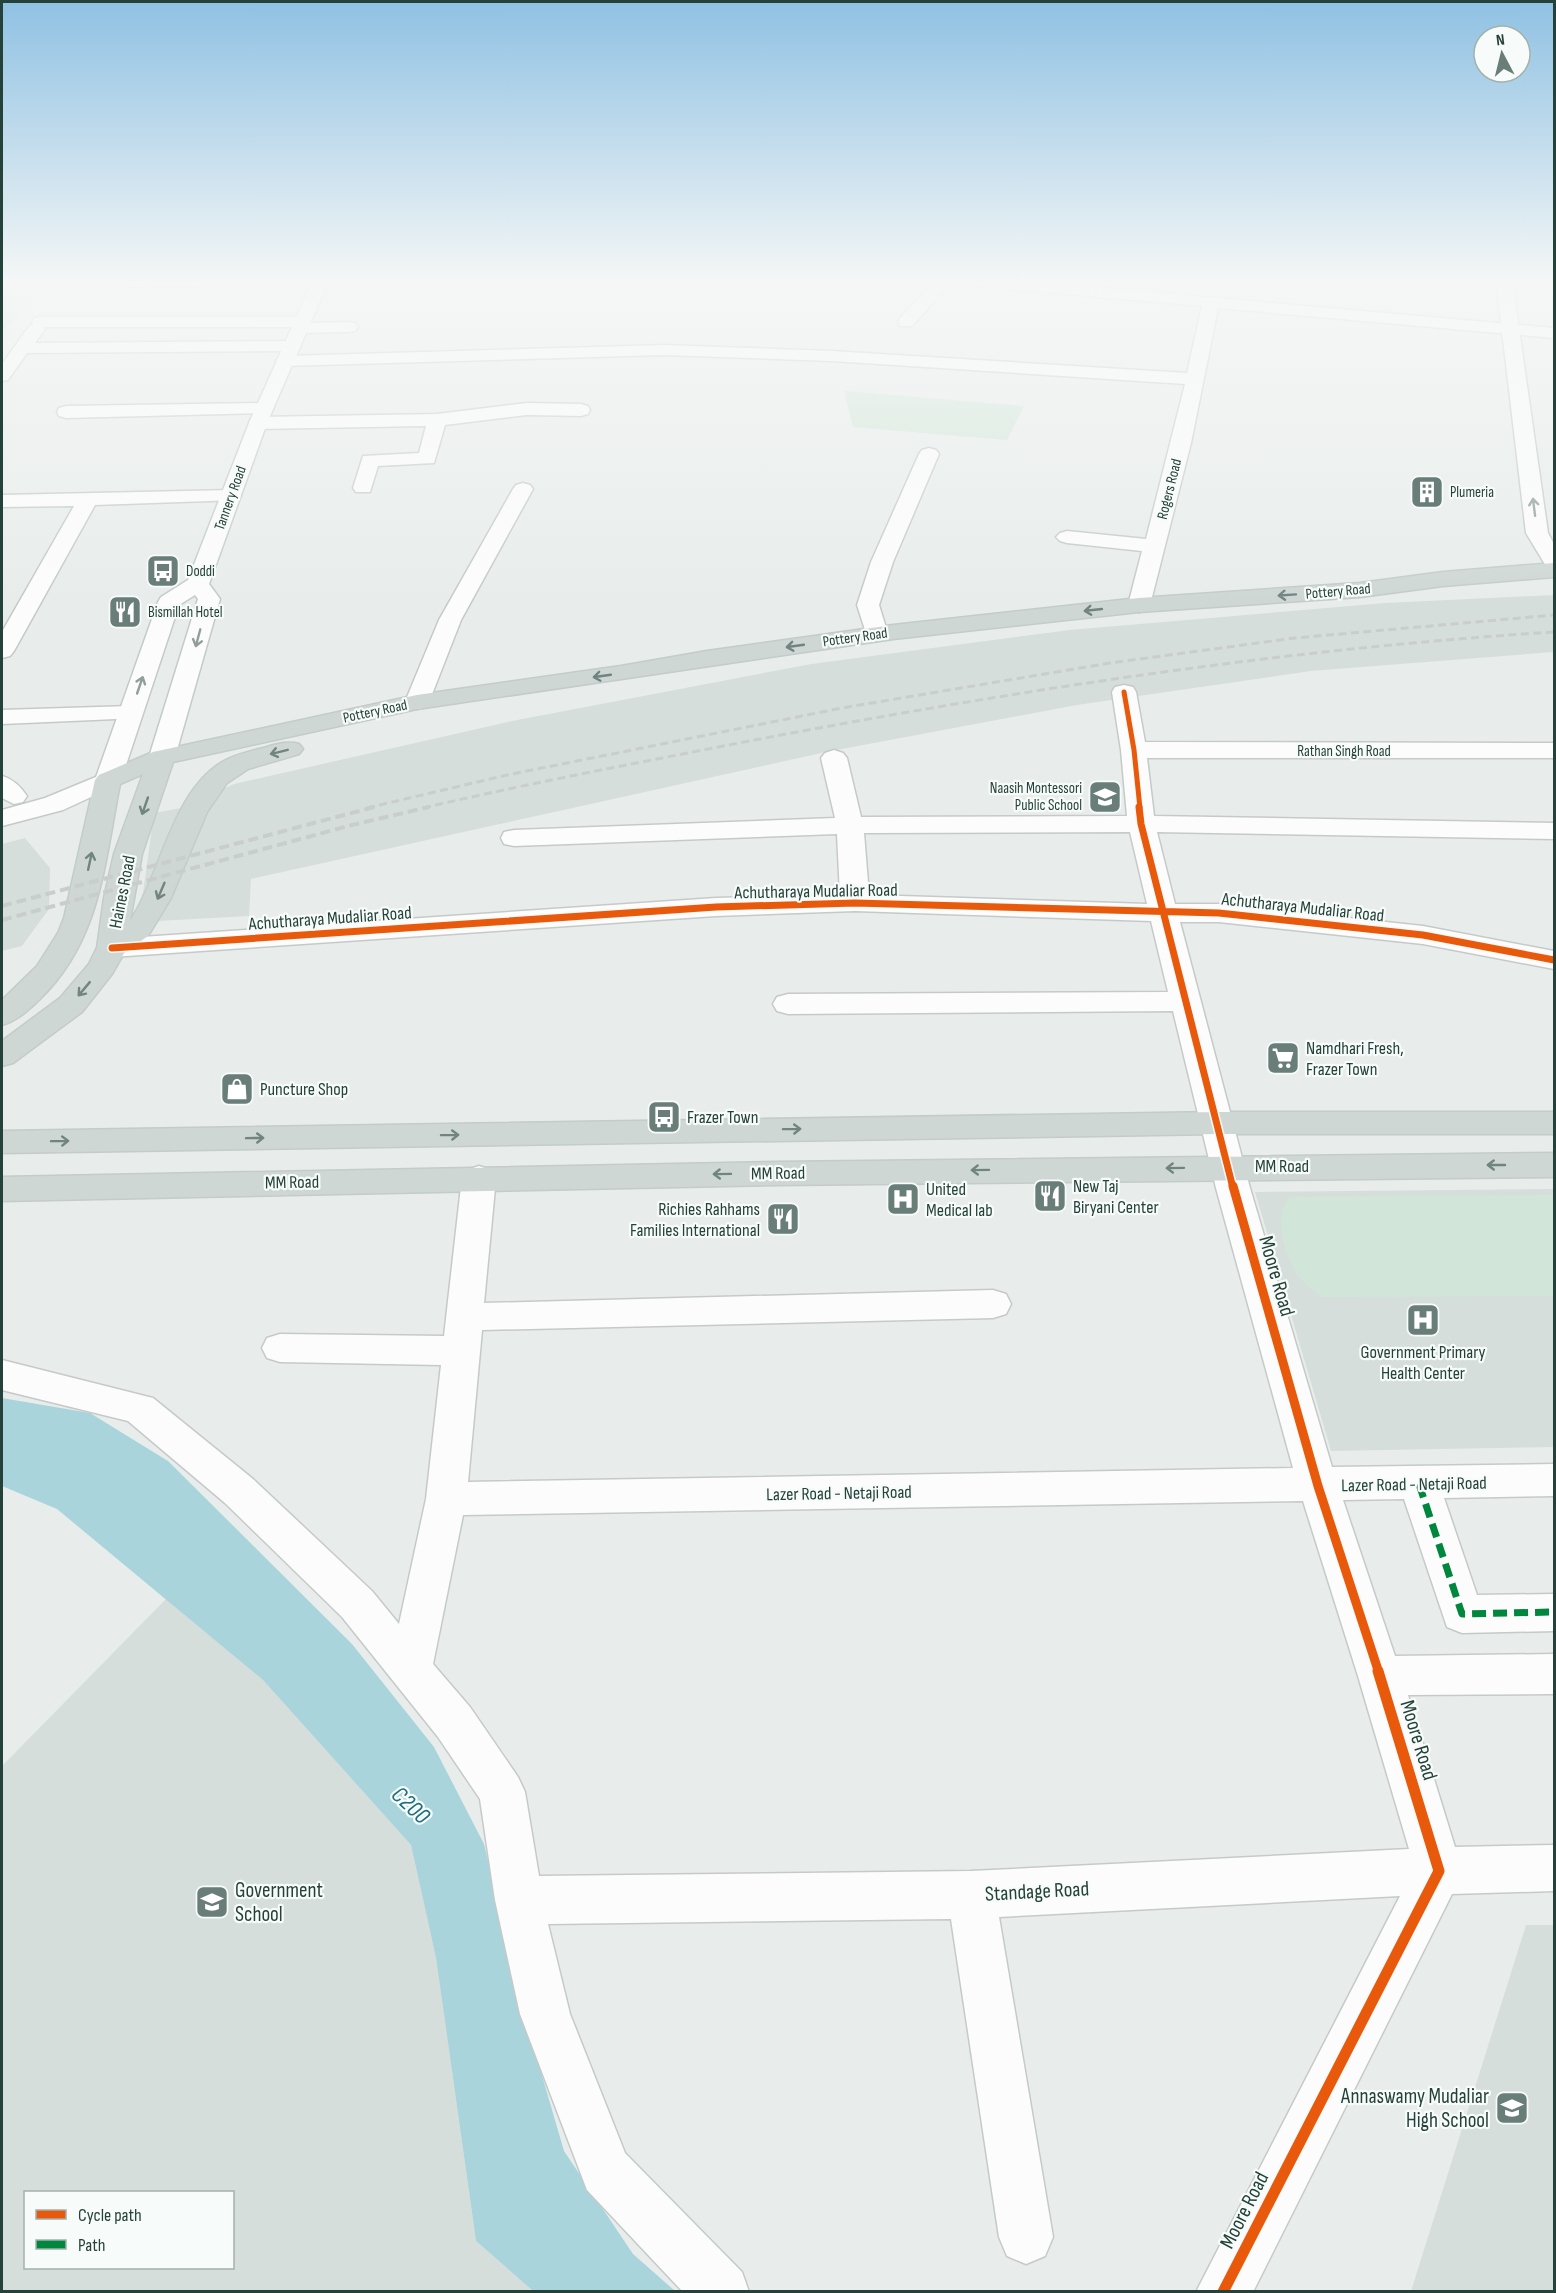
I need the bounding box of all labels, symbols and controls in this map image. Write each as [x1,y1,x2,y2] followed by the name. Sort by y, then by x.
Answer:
[1472,24,1532,84] north arrow
[1495,31,1506,51] text: N
[1153,457,1186,521] street label: Rogers Road
[210,463,251,533] street label: Tannery Road
[1409,474,1445,510] building icon: Plumeria
[1450,483,1494,502] place label: Plumeria
[1528,498,1539,518] one-way arrow
[145,553,181,589] bus stop icon: Doddi
[186,562,215,581] place label: Doddi
[1305,579,1371,604] street label: Pottery Road
[1278,590,1298,601] one-way arrow
[107,594,143,630] restaurant icon: Bismillah Hotel
[148,603,223,622] place label: Bismillah Hotel
[1084,605,1103,616] one-way arrow
[821,624,889,651] street label: Pottery Road
[192,628,203,647] one-way arrow
[786,640,805,651] one-way arrow
[593,670,613,681] one-way arrow
[135,676,146,694] one-way arrow
[341,695,409,728] street label: Pottery Road
[1297,742,1391,761] street label: Rathan Singh Road
[270,747,289,759] one-way arrow
[990,779,1082,815] place label: Naasih Montessori Public School
[1087,779,1123,815] school or university icon: Naasih Montessori Public School
[139,796,150,814] one-way arrow
[85,852,97,871] one-way arrow
[105,854,140,930] street label: Haines Road
[733,880,898,903] street label: Achutharaya Mudaliar Road
[155,881,166,900] one-way arrow
[1220,888,1385,926] street label: Achutharaya Mudaliar Road
[247,902,412,935] street label: Achutharaya Mudaliar Road
[78,981,91,997] one-way arrow
[1306,1038,1404,1080] place label: Namdhari Fresh, Frazer Town
[1265,1040,1301,1076] supermarket icon: Namdhari Fresh, Frazer Town
[219,1071,255,1107] shop icon: Puncture Shop
[260,1079,348,1100] place label: Puncture Shop
[646,1099,682,1135] bus stop icon: Frazer Town
[687,1107,758,1128] place label: Frazer Town
[781,1123,801,1135] one-way arrow
[439,1129,459,1141] one-way arrow
[244,1132,264,1144] one-way arrow
[49,1135,69,1147] one-way arrow
[1255,1156,1309,1177] street label: MM Road
[1487,1159,1507,1171] one-way arrow
[1166,1162,1186,1173] one-way arrow
[751,1163,805,1184] street label: MM Road
[971,1165,991,1176] one-way arrow
[713,1168,733,1180] one-way arrow
[265,1172,319,1193] street label: MM Road
[1073,1176,1159,1218] place label: New Taj Biryani Center
[1032,1178,1068,1214] restaurant icon: New Taj Biryani Center
[926,1179,993,1221] place label: United Medical lab
[885,1181,921,1217] hospital icon: United Medical lab
[630,1199,760,1241] place label: Richies Rahhams Families International
[765,1201,801,1237] restaurant icon: Richies Rahhams Families International
[1253,1233,1300,1319] street label: Moore Road
[1405,1302,1441,1338] hospital icon: Government Primary Health Center
[1360,1342,1486,1384] place label: Government Primary Health Center
[1341,1473,1487,1496] street label: Lazer Road - Netaji Road
[766,1482,912,1505] street label: Lazer Road - Netaji Road
[1395,1697,1443,1783] street label: Moore Road
[385,1780,436,1831] water label: C200
[984,1876,1090,1907] street label: Standage Road
[235,1878,323,1927] place label: Government School
[194,1884,230,1920] school or university icon: Government School
[1340,2084,1489,2133] place label: Annaswamy Mudaliar High School
[1494,2090,1530,2126] school or university icon: Annaswamy Mudaliar High School
[1215,2168,1274,2253] street label: Moore Road
[24,2191,234,2269] legend
[78,2205,142,2226] text: Cycle path
[78,2235,106,2256] text: Path

